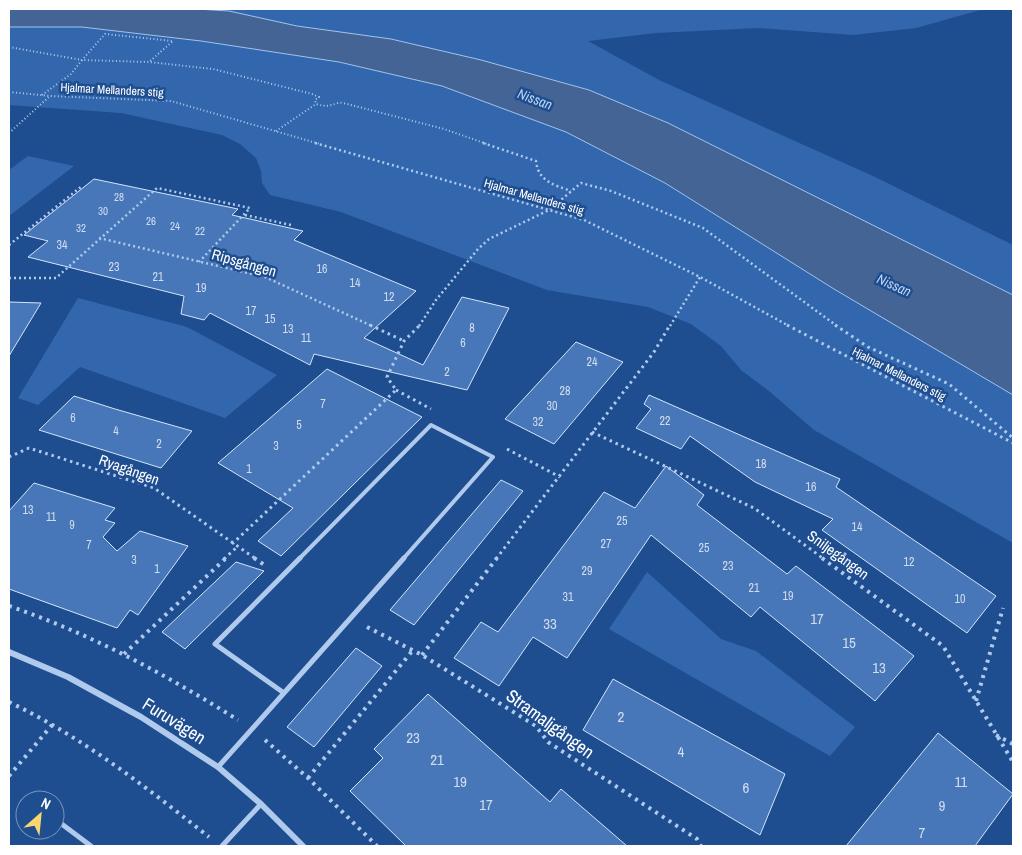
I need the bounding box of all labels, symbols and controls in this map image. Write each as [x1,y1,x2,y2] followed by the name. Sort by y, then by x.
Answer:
[60,79,165,101] street label: Hjalmar Mellanders stig
[515,84,555,114] water label: Nissan
[482,175,586,219] street label: Hjalmar Mellanders stig
[114,190,124,204] house number: 28
[98,204,108,218] house number: 30
[146,214,156,228] house number: 26
[170,219,180,233] house number: 24
[76,221,86,235] house number: 32
[195,224,205,238] house number: 22
[57,237,68,253] house number: 34
[209,243,279,282] street label: Ripsgången
[109,259,119,275] house number: 23
[317,261,327,277] house number: 16
[153,269,164,285] house number: 21
[874,270,914,300] water label: Nissan
[350,275,361,291] house number: 14
[196,280,206,296] house number: 19
[384,289,394,305] house number: 12
[246,303,257,319] house number: 17
[265,311,276,327] house number: 15
[469,320,475,336] house number: 8
[283,321,293,337] house number: 13
[301,330,312,346] house number: 11
[460,335,466,351] house number: 6
[849,343,949,405] street label: Hjalmar Mellanders stig
[587,354,598,370] house number: 24
[444,364,450,380] house number: 2
[560,383,570,399] house number: 28
[320,396,326,412] house number: 7
[547,398,557,414] house number: 30
[70,410,76,426] house number: 6
[660,413,670,429] house number: 22
[533,414,543,430] house number: 32
[296,417,302,433] house number: 5
[113,423,119,439] house number: 4
[156,436,162,452] house number: 2
[273,438,279,454] house number: 3
[96,449,162,490] street label: Ryagången
[756,456,766,472] house number: 18
[246,461,252,477] house number: 1
[806,479,816,495] house number: 16
[23,502,33,518] house number: 13
[46,509,57,525] house number: 11
[617,513,628,529] house number: 25
[69,517,75,533] house number: 9
[852,519,863,535] house number: 14
[803,525,874,584] street label: Sniljegången
[601,536,612,552] house number: 27
[86,537,92,553] house number: 7
[699,540,710,556] house number: 25
[131,552,137,568] house number: 3
[904,554,914,570] house number: 12
[723,558,733,574] house number: 23
[154,561,160,577] house number: 1
[582,563,592,579] house number: 29
[749,580,760,596] house number: 21
[783,588,793,604] house number: 19
[563,589,574,605] house number: 31
[955,591,965,607] house number: 10
[810,608,824,629] house number: 17
[543,613,557,634] house number: 33
[842,632,856,653] house number: 15
[872,657,886,678] house number: 13
[501,683,599,764] street label: Stramaljgången
[138,691,211,750] street label: Furuvägen
[618,706,625,727] house number: 2
[406,727,420,748] house number: 23
[678,741,685,762] house number: 4
[430,749,444,770] house number: 21
[453,771,467,792] house number: 19
[955,771,968,792] house number: 11
[743,777,750,798] house number: 6
[15,790,65,840] north arrow
[38,794,54,813] text: N
[479,794,493,815] house number: 17
[939,795,946,816] house number: 9
[919,822,926,843] house number: 7

